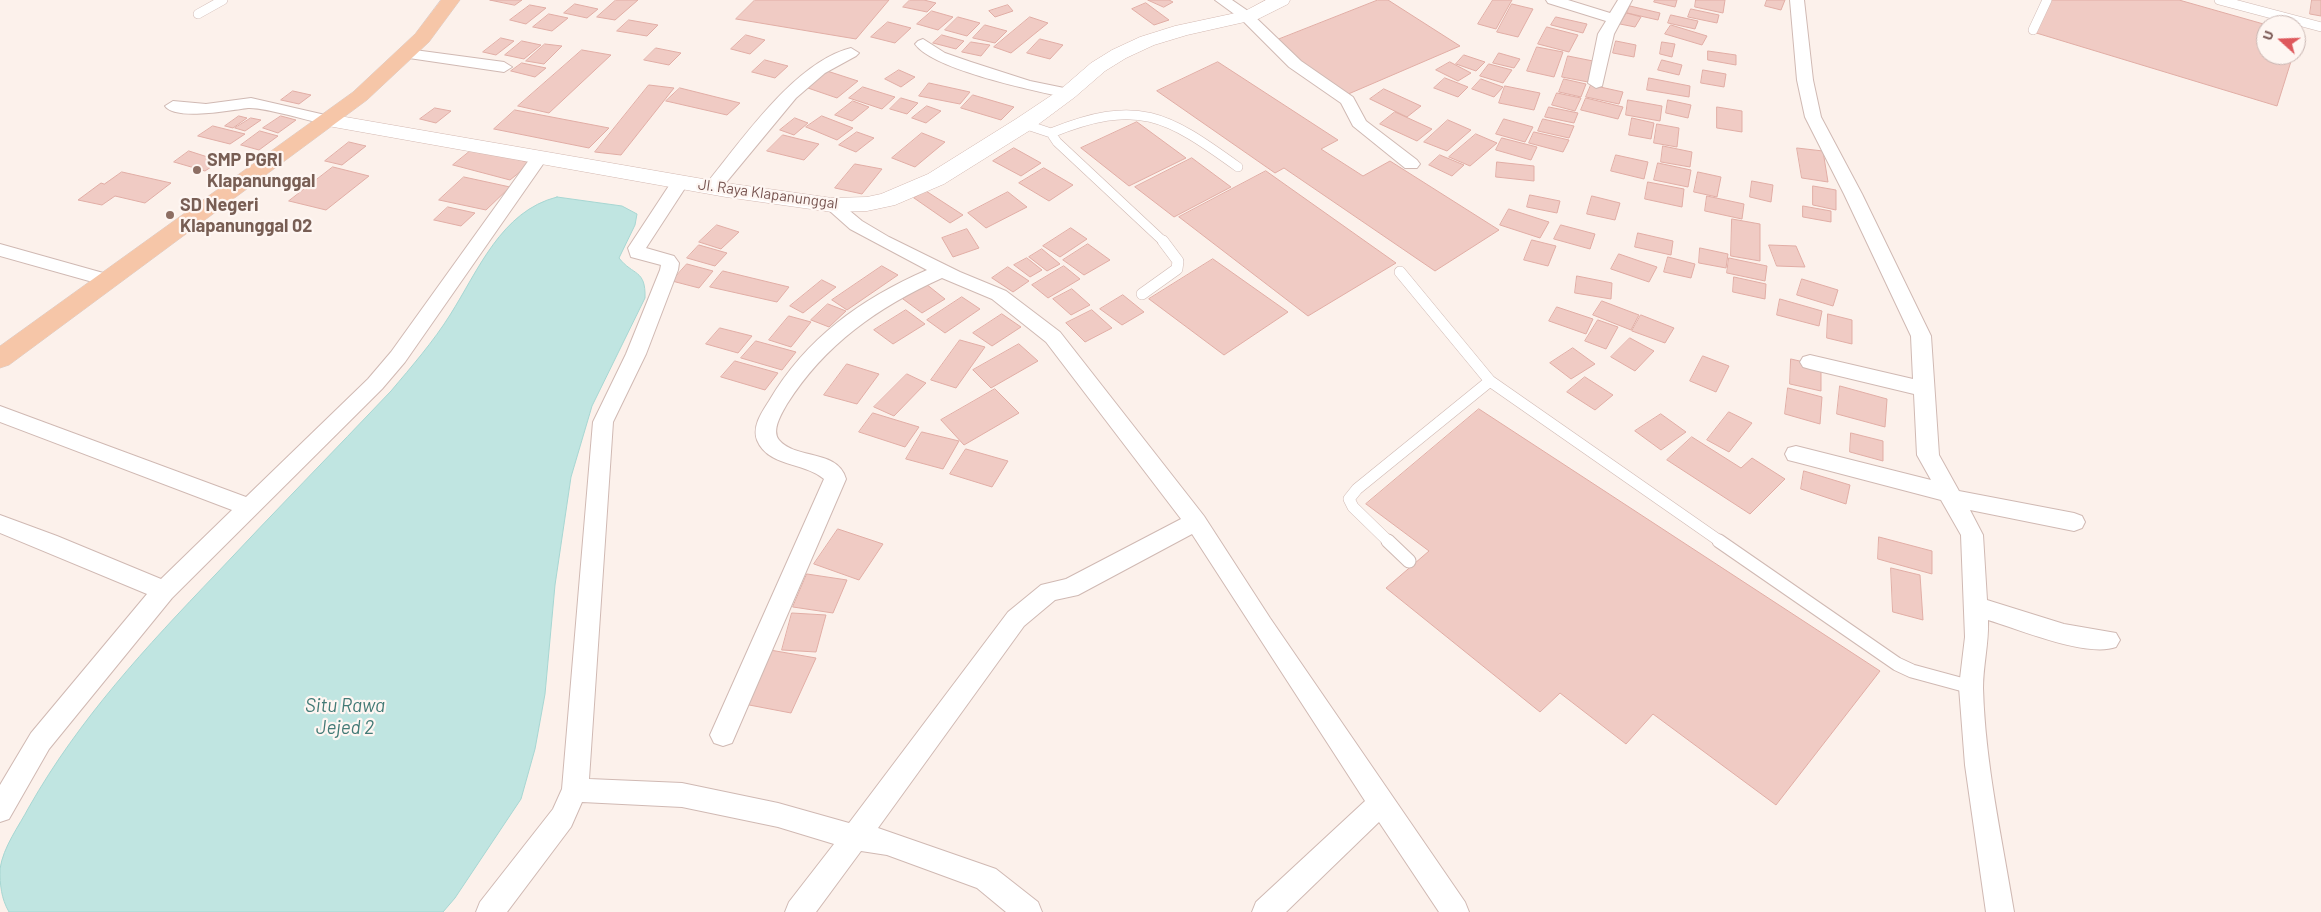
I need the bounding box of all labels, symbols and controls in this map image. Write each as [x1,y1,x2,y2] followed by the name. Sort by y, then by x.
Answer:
[2256,15,2306,65] north arrow
[2258,28,2277,42] text: U
[207,149,315,192] place label: SMP PGRI Klapanunggal
[191,164,203,176] marker: SMP PGRI Klapanunggal
[697,175,839,213] street label: Jl. Raya Klapanunggal
[180,194,312,236] place label: SD Negeri Klapanunggal 02
[164,209,176,221] marker: SD Negeri Klapanunggal 02
[305,695,385,739] water label: Situ Rawa Jejed 2

